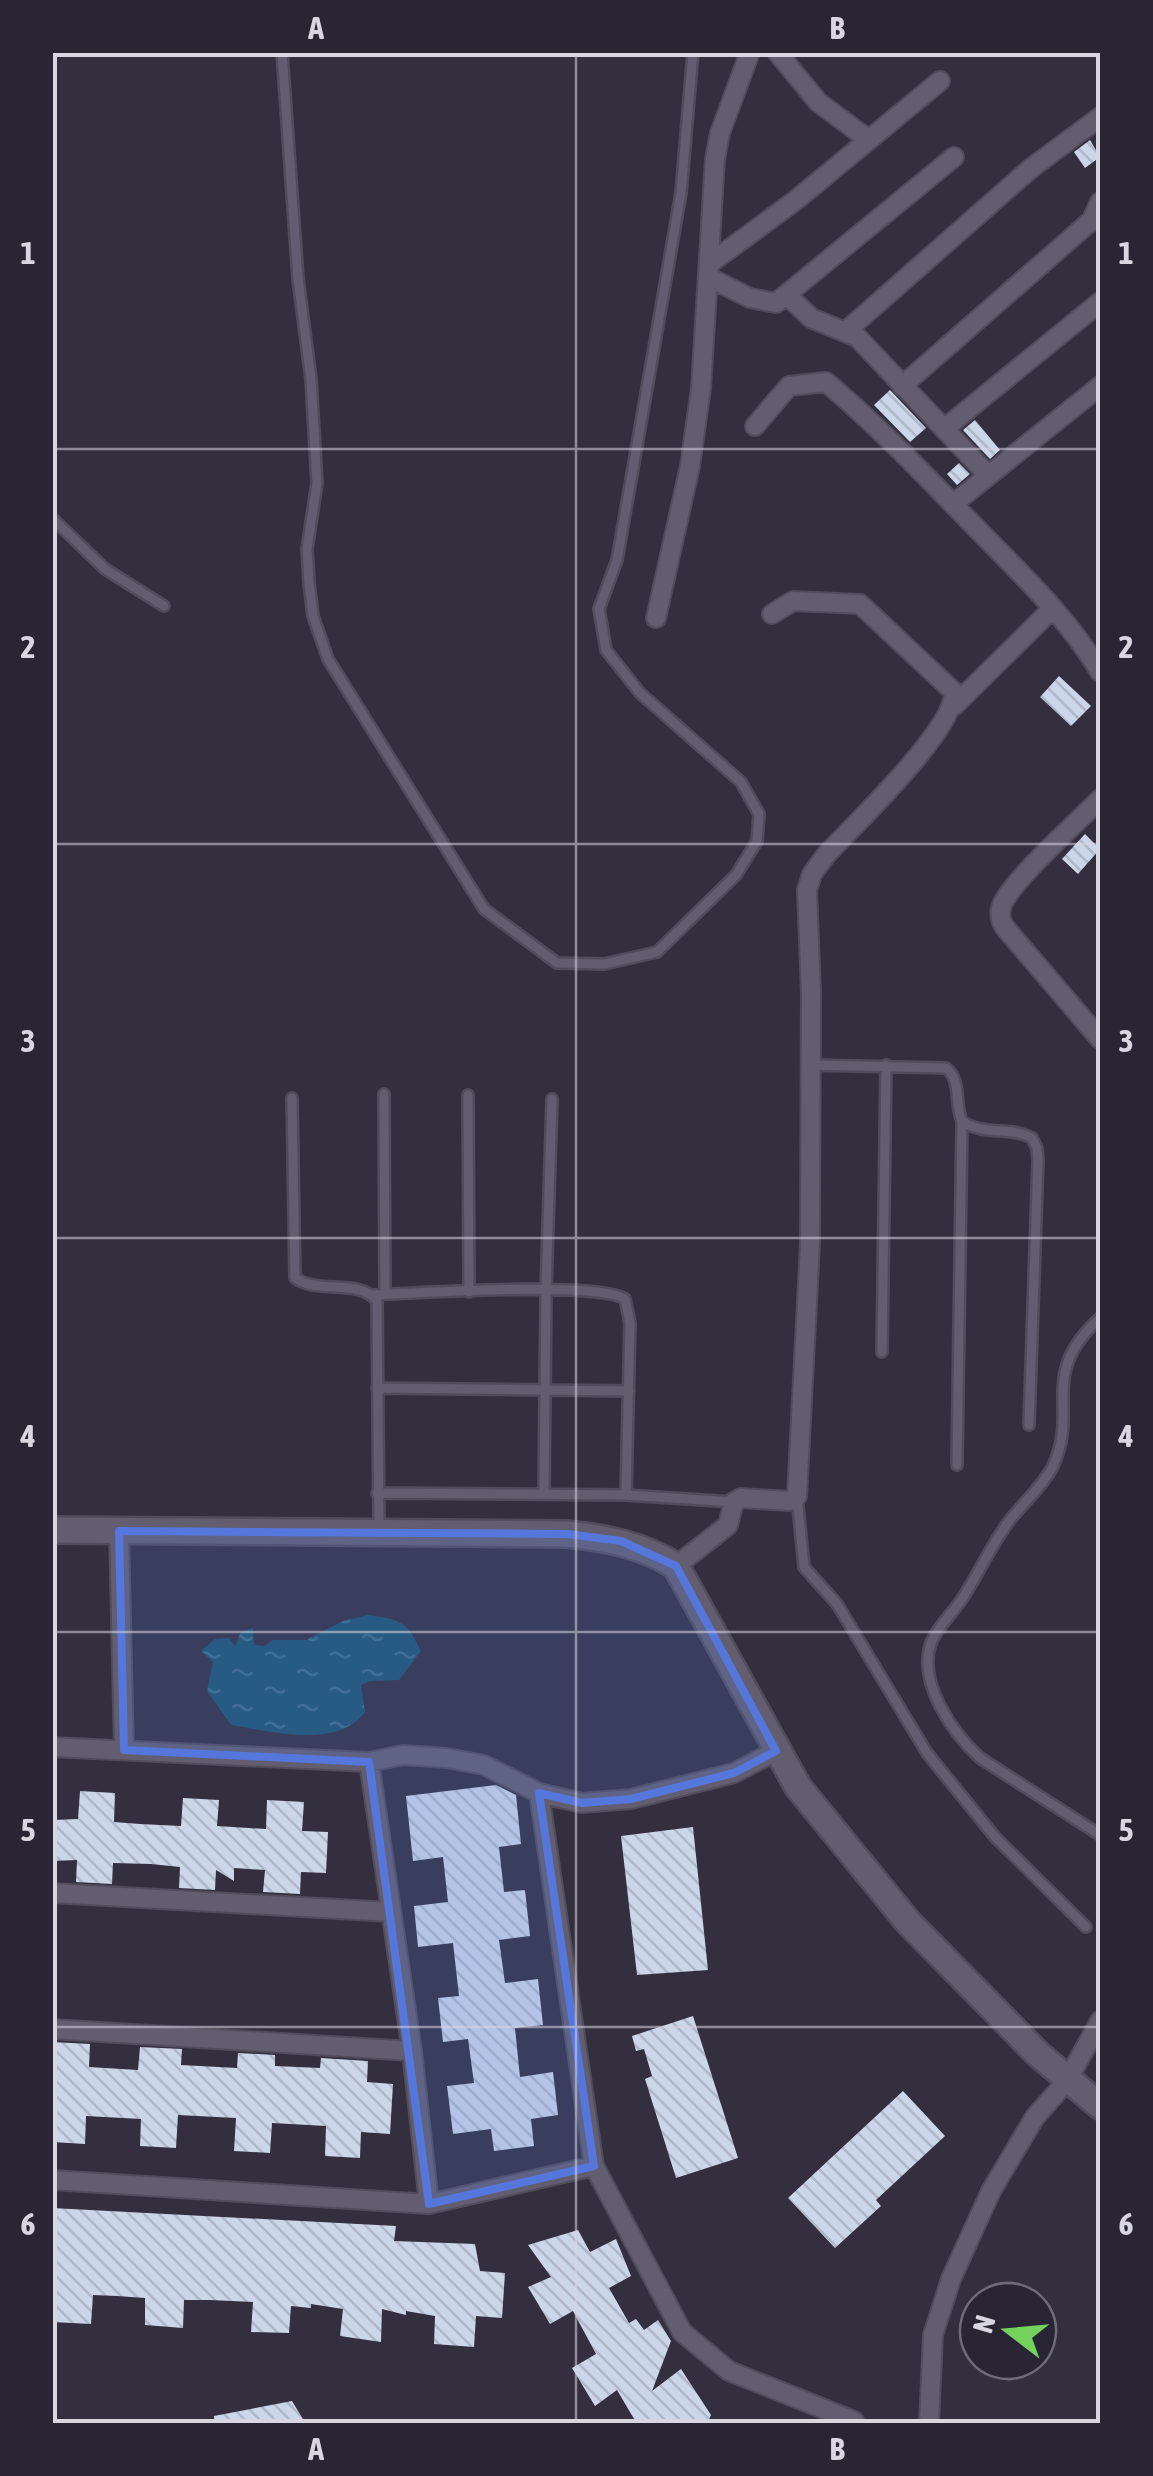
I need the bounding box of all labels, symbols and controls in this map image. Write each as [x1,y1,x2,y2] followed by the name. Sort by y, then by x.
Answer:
[307,9,324,46] text: A
[829,9,845,46] text: B
[20,234,36,271] text: 1
[1118,234,1134,271] text: 1
[20,628,36,665] text: 2
[1118,628,1134,665] text: 2
[20,1022,36,1059] text: 3
[1118,1022,1134,1059] text: 3
[19,1417,36,1454] text: 4
[1117,1417,1134,1454] text: 4
[20,1811,36,1848] text: 5
[1118,1811,1134,1848] text: 5
[20,2205,36,2242] text: 6
[1118,2205,1134,2242] text: 6
[958,2281,1058,2381] north arrow
[966,2312,1002,2336] text: N
[307,2430,324,2467] text: A
[829,2430,845,2467] text: B

